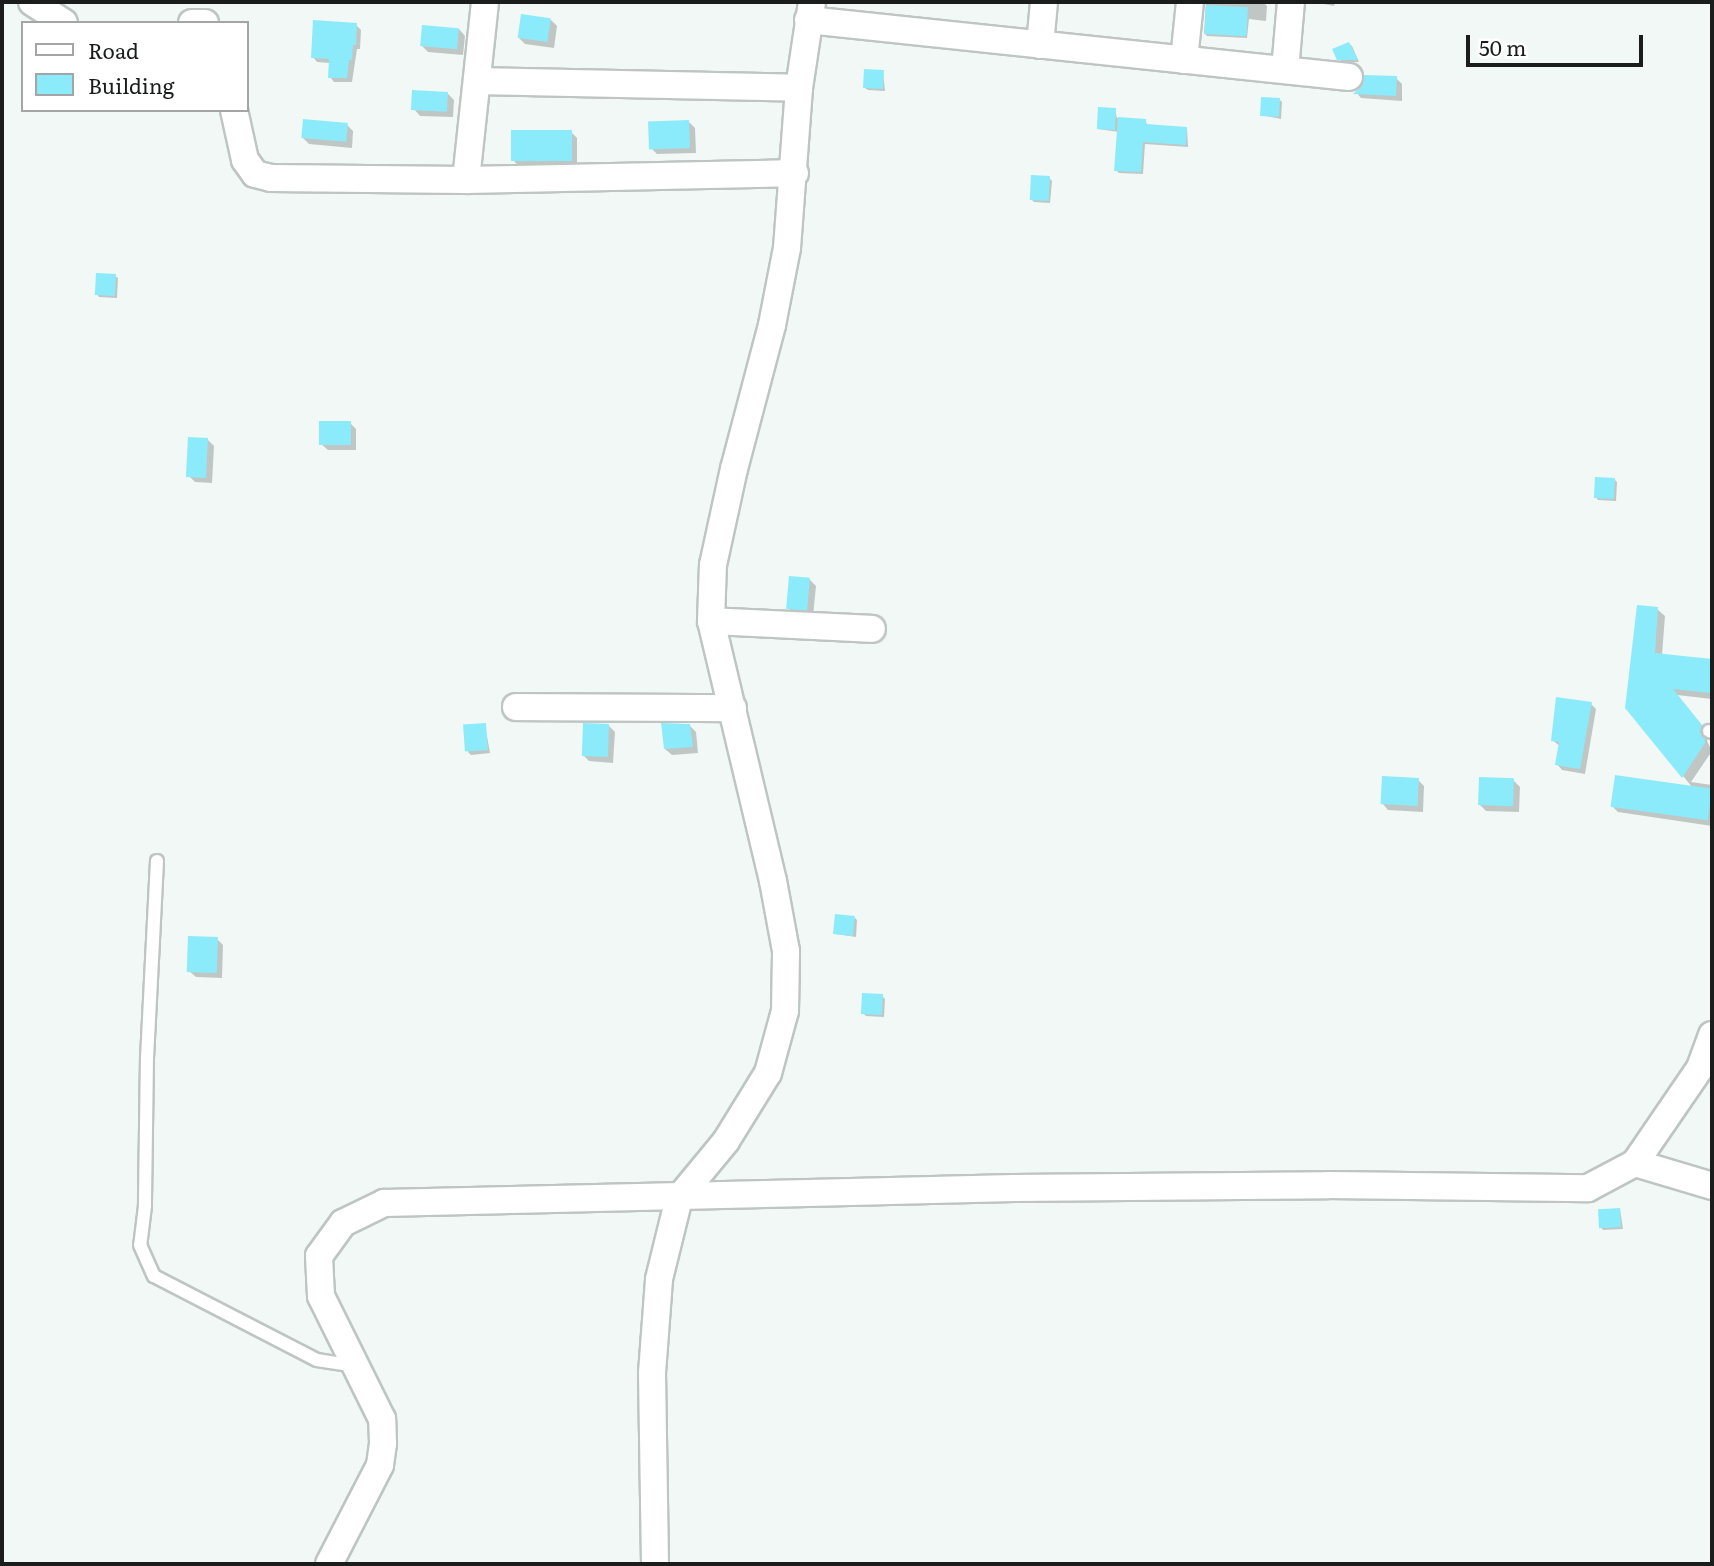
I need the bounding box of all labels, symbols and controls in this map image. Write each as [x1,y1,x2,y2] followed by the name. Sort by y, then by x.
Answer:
[21,21,248,112] legend
[1469,21,1646,65] scale bar
[1479,31,1526,62] text: 50 m
[88,34,139,65] text: Road
[88,69,174,100] text: Building

